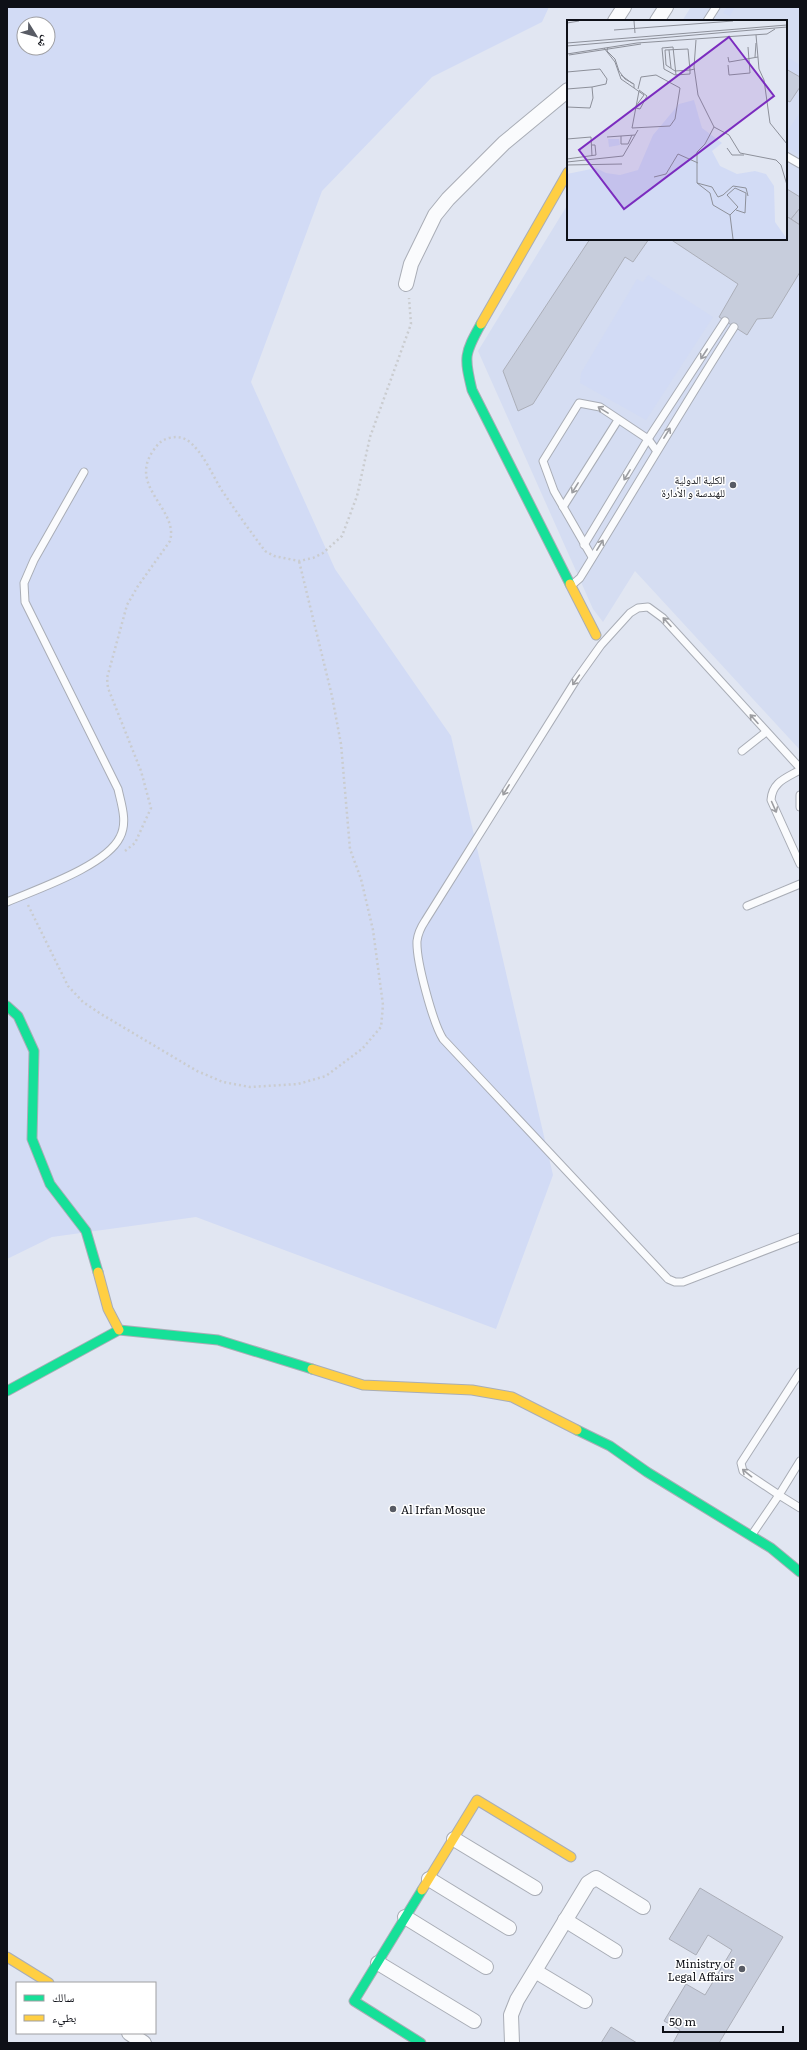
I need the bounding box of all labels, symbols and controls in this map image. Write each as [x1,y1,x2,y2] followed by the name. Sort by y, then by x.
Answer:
[16,16,56,56] north arrow
[567,20,787,240] inset map
[34,33,55,52] text: ش
[700,348,708,359] one-way arrow
[598,406,609,414] one-way arrow
[663,428,671,439] one-way arrow
[622,469,630,481] one-way arrow
[661,471,725,500] place label: الكلية الدولية للهندسة و الأدارة
[728,480,738,490] marker: الكلية الدولية للهندسة و الأدارة
[570,483,579,494] one-way arrow
[597,539,605,551] one-way arrow
[662,617,672,627] one-way arrow
[572,674,580,685] one-way arrow
[750,714,759,724] one-way arrow
[502,784,510,796] one-way arrow
[771,801,779,813] one-way arrow
[741,1469,752,1477] one-way arrow
[401,1501,486,1517] place label: Al Irfan Mosque
[388,1504,398,1514] marker: Al Irfan Mosque
[668,1955,735,1984] place label: Ministry of Legal Affairs
[737,1964,747,1974] marker: Ministry of Legal Affairs
[16,1982,156,2034] legend
[52,1988,74,2006] text: سالك
[52,2008,76,2028] text: بطيء
[663,2008,783,2034] scale bar
[669,2012,696,2030] text: 50 m

